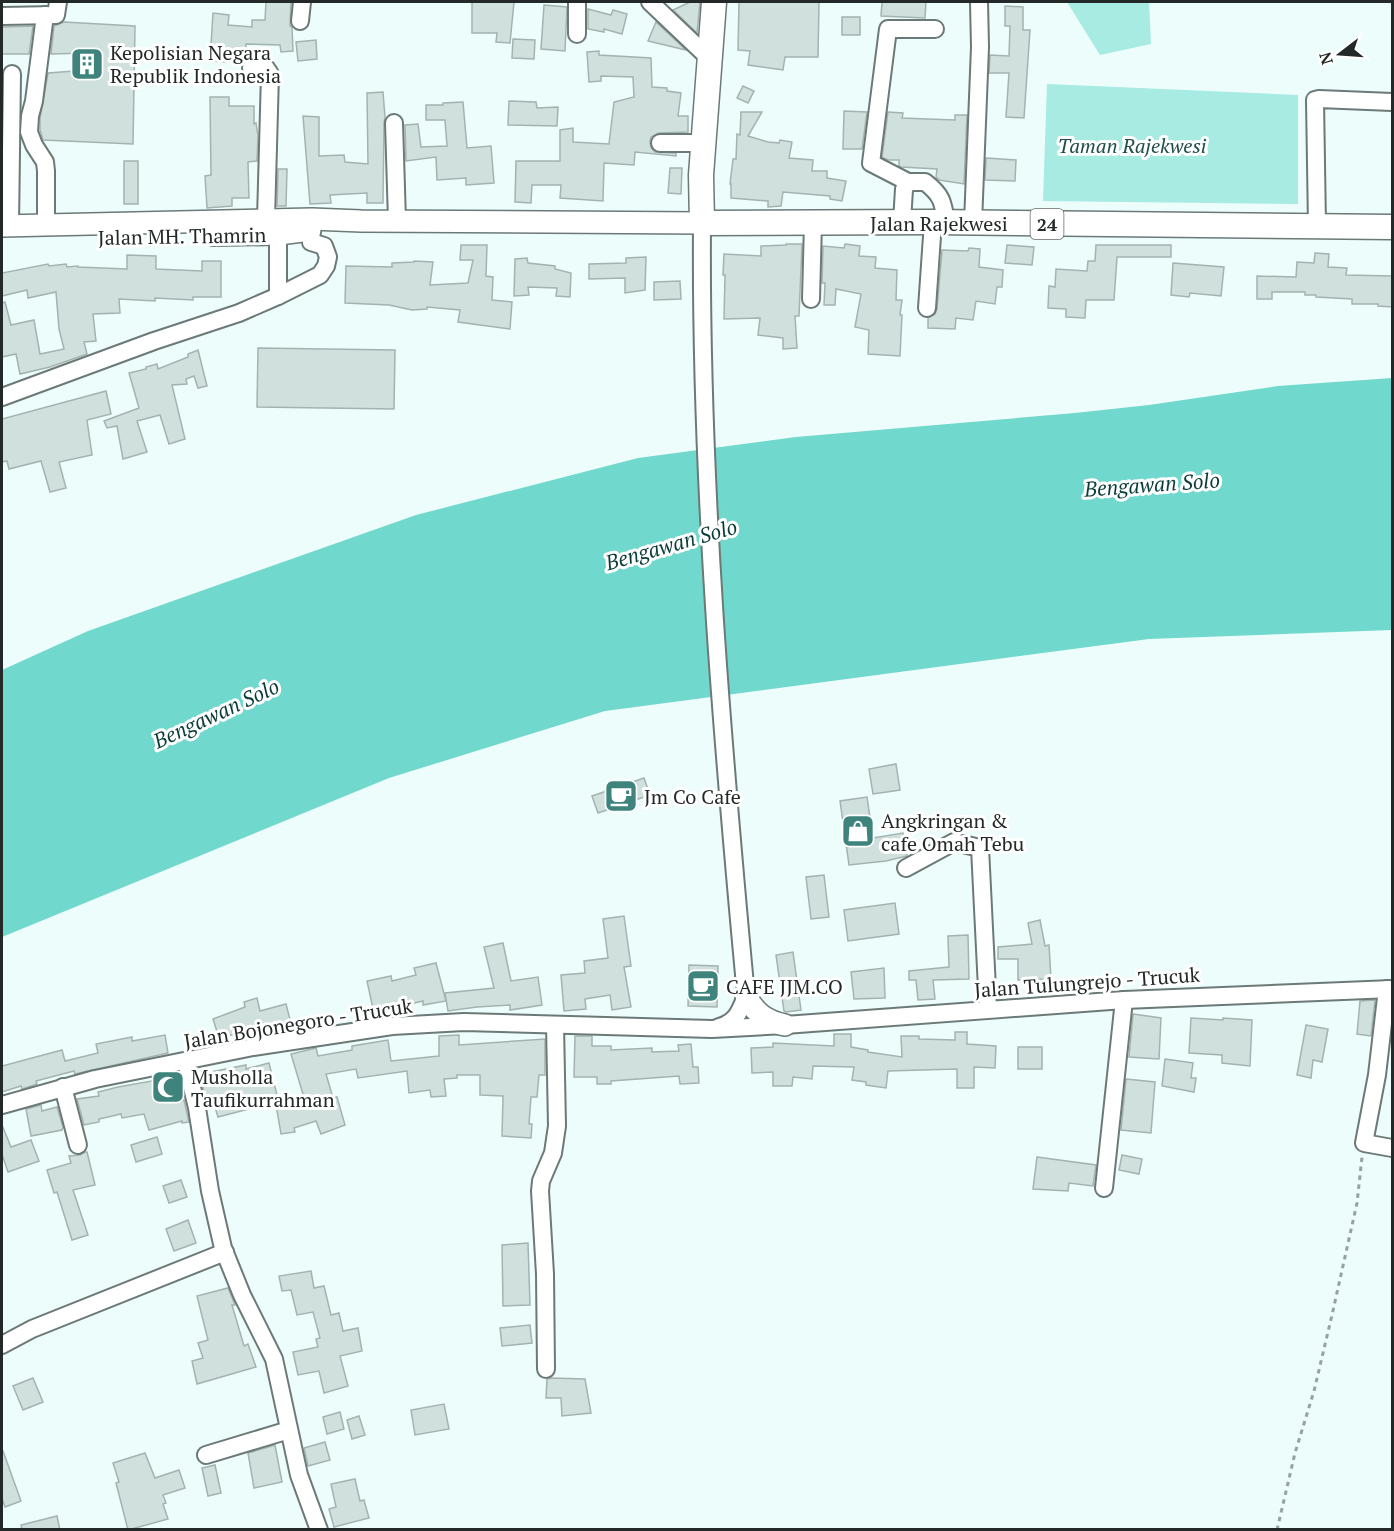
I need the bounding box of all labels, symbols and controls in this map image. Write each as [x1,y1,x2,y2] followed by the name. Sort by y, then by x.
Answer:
[1310,24,1370,84] north arrow
[110,39,281,89] place label: Kepolisian Negara Republik Indonesia
[69,46,105,82] building icon: Kepolisian Negara Republik Indonesia
[1313,49,1338,67] text: N
[1058,132,1207,159] park label: Taman Rajekwesi
[1030,209,1064,239] road number: 24
[870,210,1008,237] street label: Jalan Rajekwesi
[98,221,267,251] street label: Jalan MH. Thamrin
[1082,465,1221,503] water label: Bengawan Solo
[601,512,740,576] water label: Bengawan Solo
[148,672,283,755] water label: Bengawan Solo
[603,778,639,814] cafe icon: Jm Co Cafe
[644,783,741,810] place label: Jm Co Cafe
[881,807,1024,857] place label: Angkringan & cafe Omah Tebu
[840,813,876,849] shop icon: Angkringan & cafe Omah Tebu
[973,961,1201,1003] street label: Jalan Tulungrejo - Trucuk
[685,968,721,1004] cafe icon: CAFE JJM.CO
[726,973,843,1000] place label: CAFE JJM.CO
[182,991,415,1054] street label: Jalan Bojonegoro - Trucuk
[191,1063,335,1113] place label: Musholla Taufikurrahman
[150,1069,186,1105] mosque icon: Musholla Taufikurrahman

